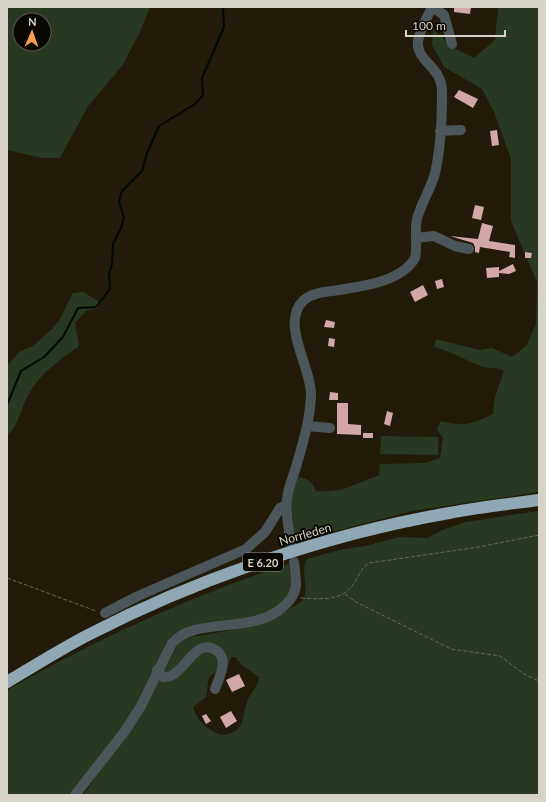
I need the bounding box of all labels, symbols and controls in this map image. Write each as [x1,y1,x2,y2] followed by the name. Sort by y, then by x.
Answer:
[12,12,52,52] north arrow
[406,12,505,38] scale bar
[28,15,37,28] text: N
[412,18,446,33] text: 100 m
[277,519,333,549] street label: Norrleden
[243,553,283,571] road number: E 6.20

